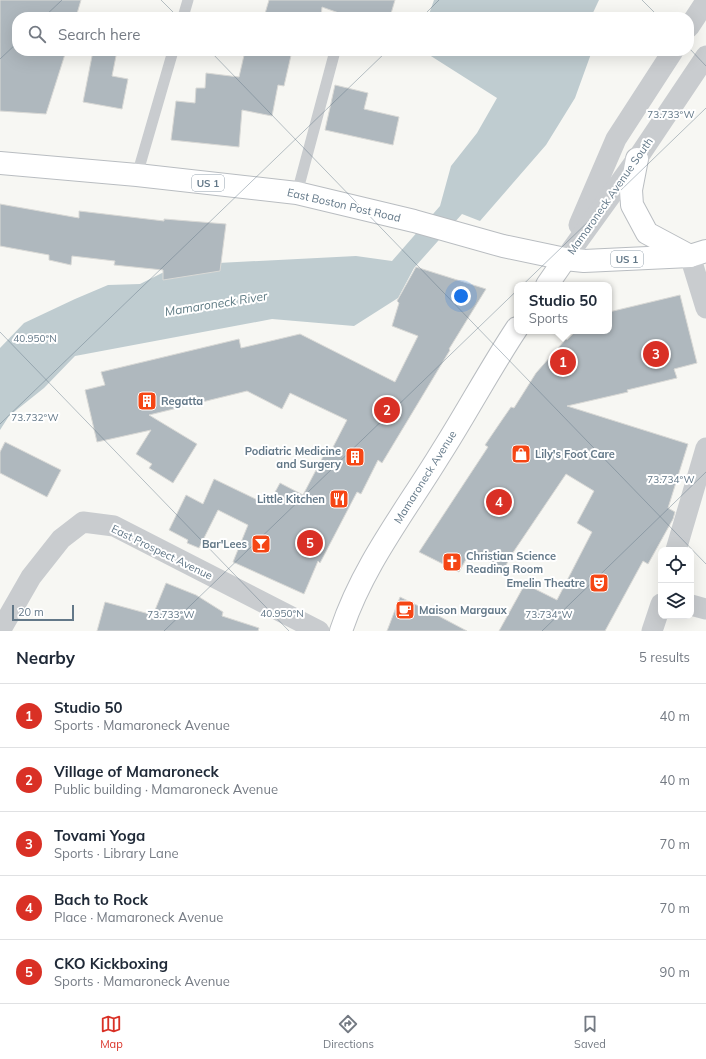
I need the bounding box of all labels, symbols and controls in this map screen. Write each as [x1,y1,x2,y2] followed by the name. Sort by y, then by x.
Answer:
[12,12,694,56] search box
[26,23,48,45] icon: search
[58,25,140,44] text: Search here
[647,108,695,121] text: 73.733°W
[564,135,656,257] street label: Mamaroneck Avenue South
[192,175,224,191] road number: US 1
[286,185,402,225] street label: East Boston Post Road
[611,251,643,267] road number: US 1
[514,282,612,334] popup
[451,286,471,306] your location
[164,288,269,319] water label: Mamaroneck River
[529,291,597,310] text: Studio 50
[529,310,568,326] text: Sports
[13,332,57,345] text: 40.950°N
[643,339,669,369] pin: 3
[550,347,576,377] pin: 1
[136,390,158,412] building icon: Regatta
[161,394,203,408] place label: Regatta
[374,395,400,425] pin: 2
[11,411,59,424] text: 73.732°W
[391,428,459,526] street label: Mamaroneck Avenue
[510,443,532,465] shop icon: Lily's Foot Care
[245,444,341,471] place label: Podiatric Medicine and Surgery
[344,446,366,468] building icon: Podiatric Medicine and Surgery
[535,447,615,461] place label: Lily's Foot Care
[647,473,695,486] text: 73.734°W
[486,487,512,517] pin: 4
[328,488,350,510] restaurant icon: Little Kitchen
[257,492,325,506] place label: Little Kitchen
[109,521,215,583] street label: East Prospect Avenue
[297,528,323,558] pin: 5
[250,533,272,555] bar icon: Bar'Lees
[202,537,247,551] place label: Bar'Lees
[658,547,694,619] map controls
[658,547,694,583] button: locate
[466,549,556,576] place label: Christian Science Reading Room
[441,551,463,573] church icon: Christian Science Reading Room
[588,572,610,594] theatre icon: Emelin Theatre
[506,576,585,590] place label: Emelin Theatre
[658,583,694,619] button: layers
[394,599,416,621] cafe icon: Maison Margaux
[12,603,74,622] scale bar
[419,603,508,617] place label: Maison Margaux
[18,605,44,619] text: 20 m
[260,607,304,620] text: 40.950°N
[147,608,195,621] text: 73.733°W
[525,608,573,621] text: 73.734°W
[16,647,75,668] text: Nearby
[639,649,690,665] text: 5 results
[54,698,122,717] text: Studio 50
[25,708,33,724] text: 1
[660,708,690,724] text: 40 m
[54,717,230,733] text: Sports · Mamaroneck Avenue
[54,762,219,781] text: Village of Mamaroneck
[25,772,33,788] text: 2
[660,772,690,788] text: 40 m
[54,781,278,797] text: Public building · Mamaroneck Avenue
[54,826,145,845] text: Tovami Yoga
[25,836,33,852] text: 3
[660,836,690,852] text: 70 m
[54,845,179,861] text: Sports · Library Lane
[54,890,148,909] text: Bach to Rock
[25,900,33,916] text: 4
[660,900,690,916] text: 70 m
[54,909,223,925] text: Place · Mamaroneck Avenue
[54,954,168,973] text: CKO Kickboxing
[25,964,33,980] text: 5
[660,964,690,980] text: 90 m
[54,973,230,989] text: Sports · Mamaroneck Avenue
[100,1013,123,1051] tab: Map
[323,1013,374,1051] tab: Directions
[574,1013,606,1051] tab: Saved

